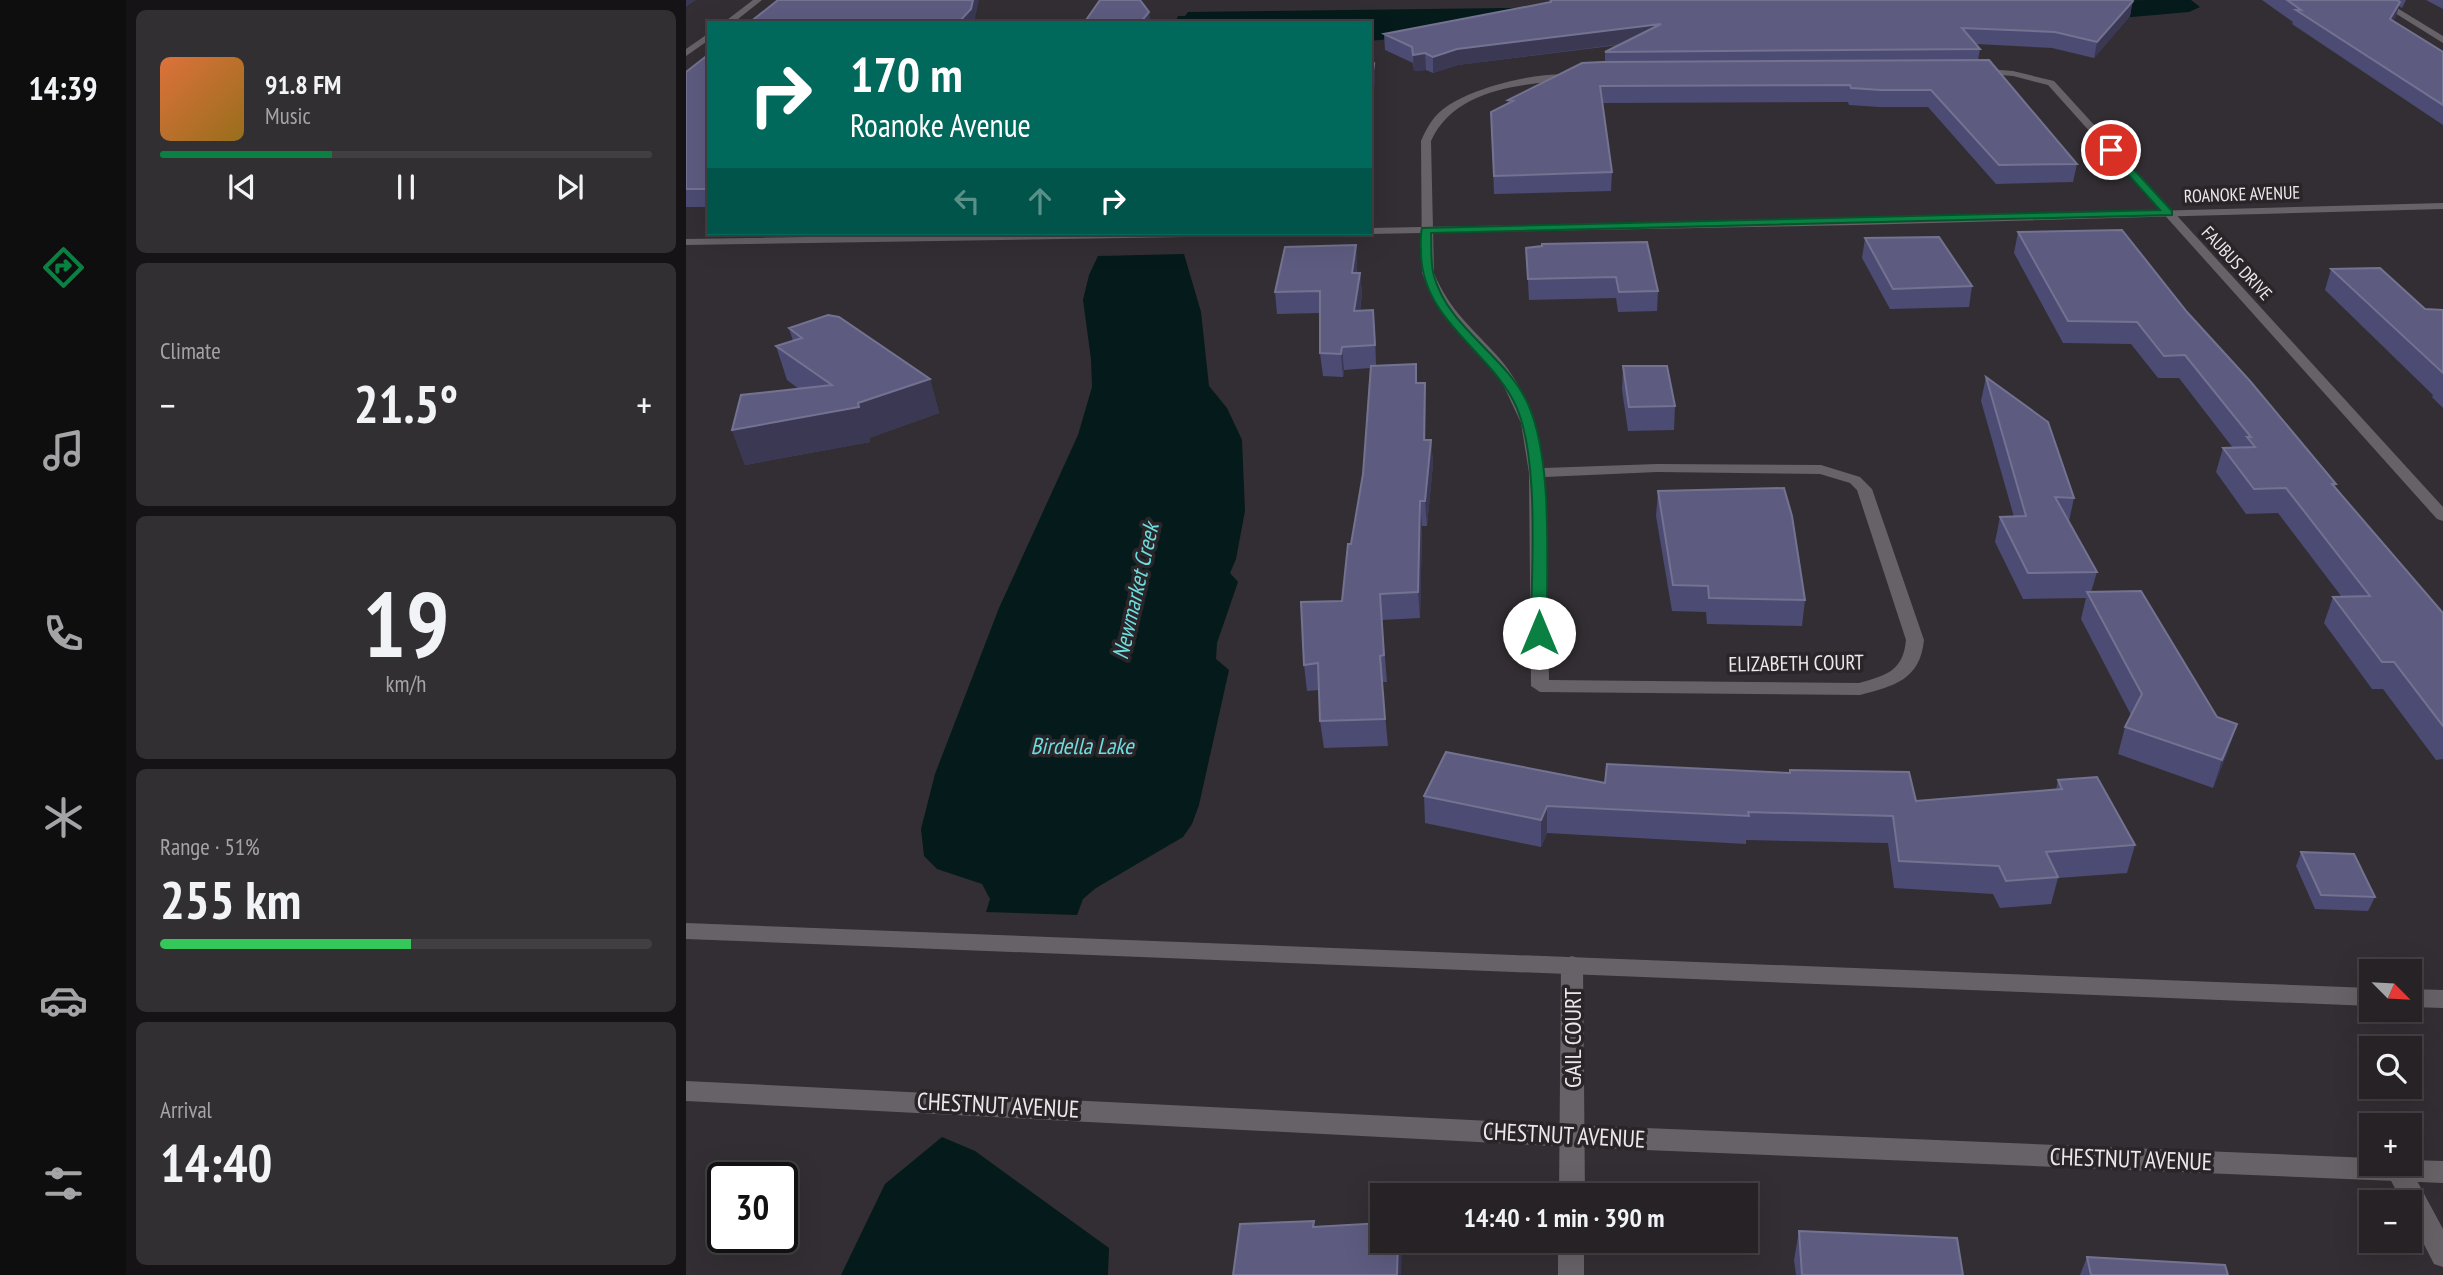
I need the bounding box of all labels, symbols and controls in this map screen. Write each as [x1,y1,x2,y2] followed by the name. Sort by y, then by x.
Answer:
[850,42,963,106] text: 170 m
[735,49,826,140] icon: right
[28,67,98,109] text: 14:39
[265,68,341,101] text: 91.8 FM
[265,101,311,130] text: Music
[850,104,1031,146] text: Roanoke Avenue
[2081,120,2141,180] pin
[2092,131,2130,169] icon: arrive
[223,168,261,206] icon: previous
[387,168,425,206] icon: pause
[551,168,589,206] icon: next
[2183,180,2301,208] street label: ROANOKE AVENUE
[948,182,986,220] icon: left
[1021,182,1059,220] icon: ahead
[1094,182,1132,220] icon: right
[2197,221,2277,305] street label: FAUBUS DRIVE
[39,243,88,292] icon: directions
[160,336,221,365] text: Climate
[354,370,458,437] text: 21.5°
[160,380,176,429] text: −
[636,380,652,429] text: +
[39,426,88,475] icon: music
[1105,517,1165,662] water label: Newmarket Creek
[363,564,450,682] text: 19
[1502,596,1576,670] position arrow
[39,609,88,658] icon: phone
[1728,648,1865,678] street label: ELIZABETH COURT
[386,669,426,698] text: km/h
[1031,731,1135,760] water label: Birdella Lake
[39,793,88,842] icon: climate
[160,832,260,861] text: Range · 51%
[160,866,301,933] text: 255 km
[2359,959,2422,1022] north arrow
[2359,959,2422,1253] map controls
[39,976,88,1025] icon: car
[1557,988,1588,1088] street label: GAIL COURT
[2359,1036,2422,1099] button: search
[916,1085,1080,1125] street label: CHESTNUT AVENUE
[160,1095,212,1124] text: Arrival
[2359,1113,2422,1176] button: +
[1482,1115,1646,1155] street label: CHESTNUT AVENUE
[160,1129,272,1196] text: 14:40
[2049,1141,2213,1177] street label: CHESTNUT AVENUE
[39,1159,88,1208] icon: filters
[707,1162,798,1253] speed limit sign: 30
[2359,1190,2422,1253] button: −
[1464,1201,1664,1234] text: 14:40 · 1 min · 390 m

